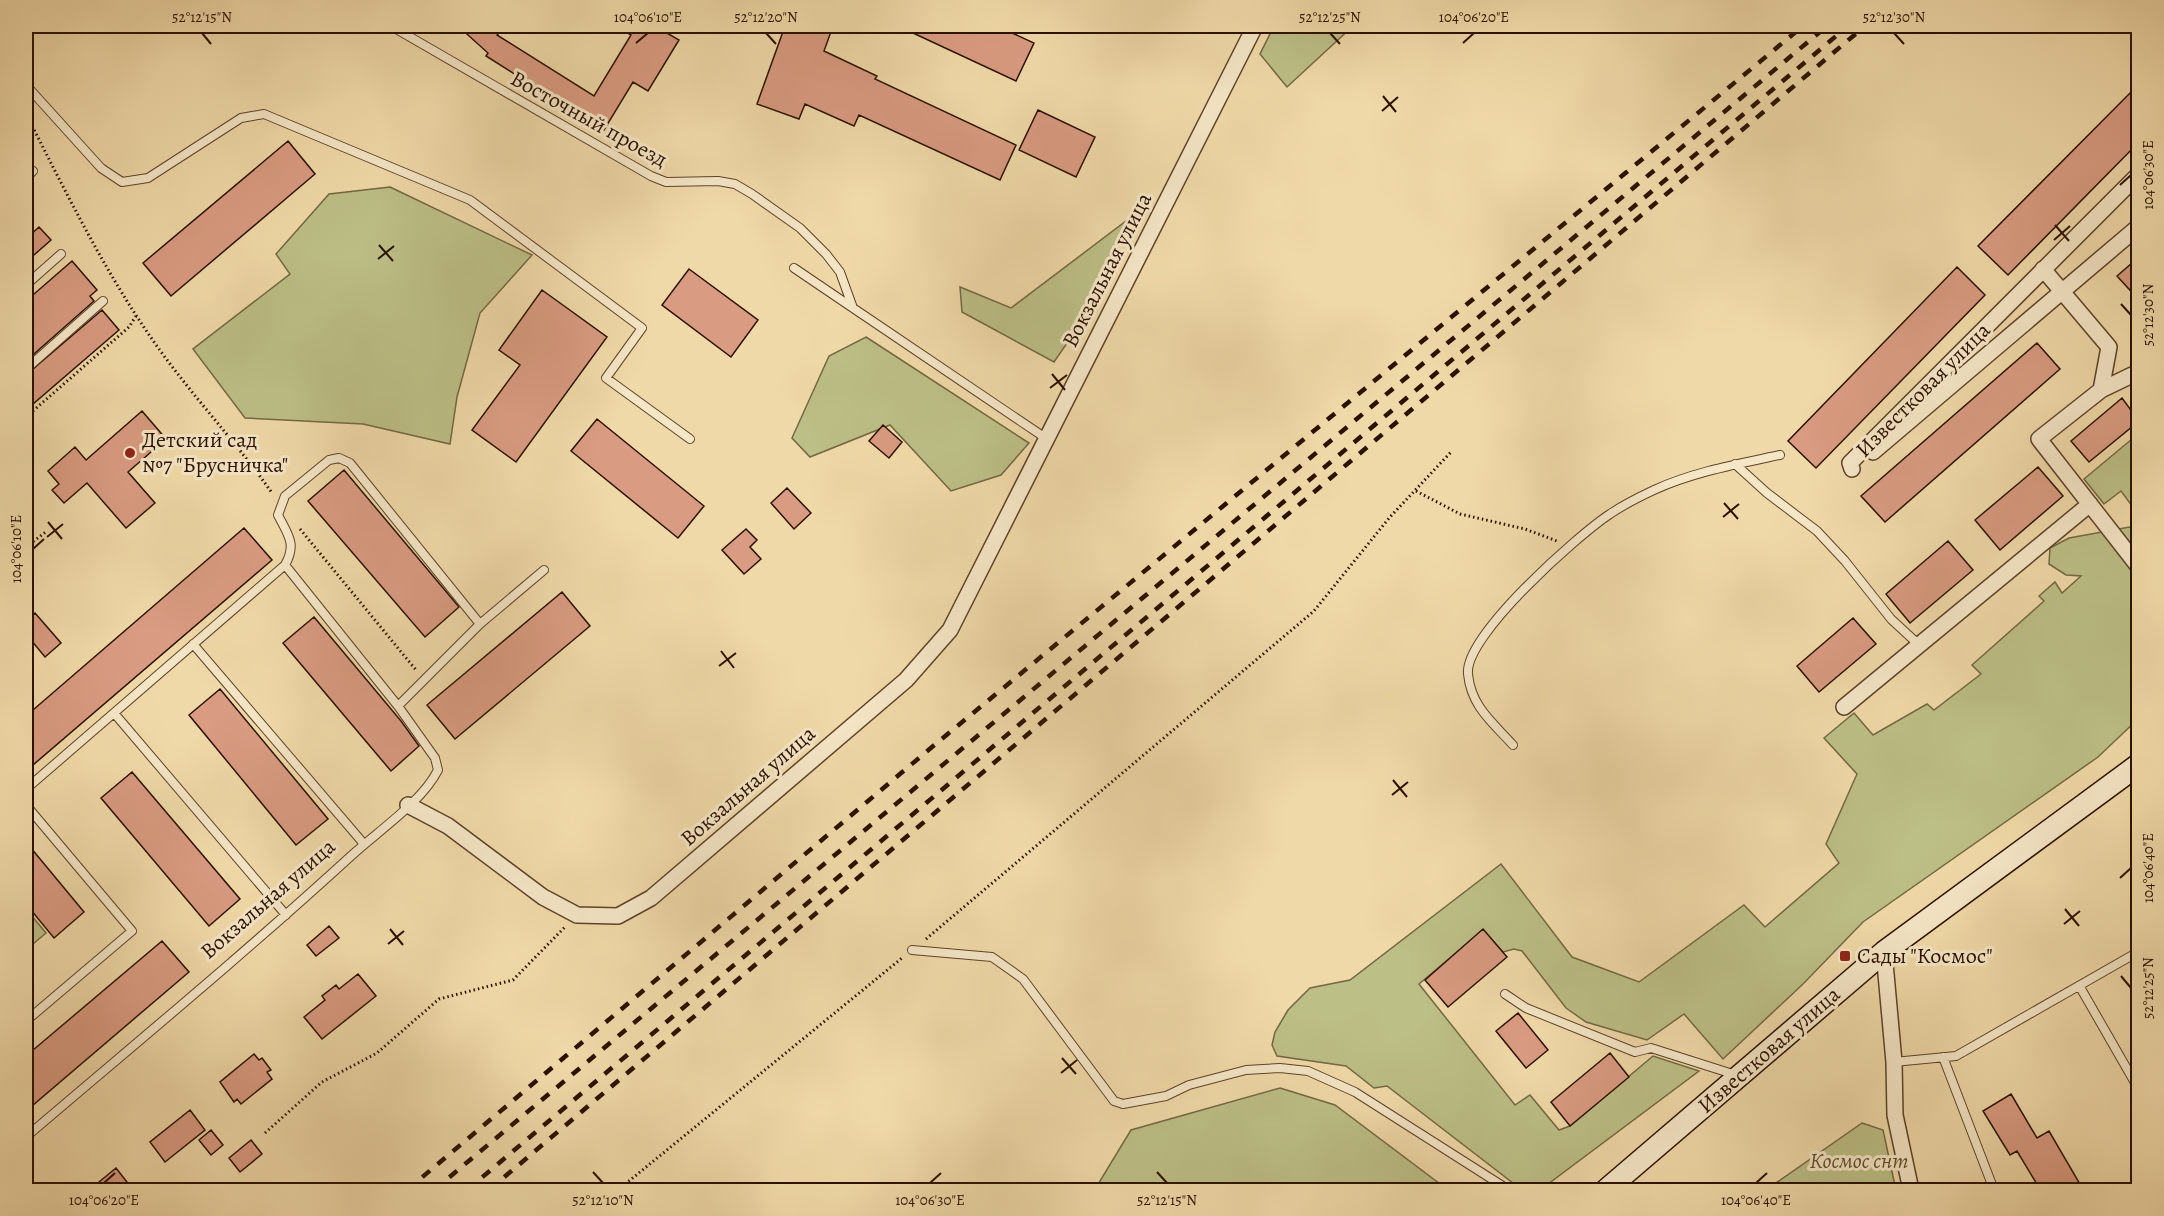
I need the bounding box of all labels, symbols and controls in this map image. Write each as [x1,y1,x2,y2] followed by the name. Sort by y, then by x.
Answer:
[172,7,232,27] text: 52°12'15"N
[614,7,682,27] text: 104°06'10"E
[734,7,798,27] text: 52°12'20"N
[1299,7,1361,27] text: 52°12'25"N
[1439,7,1509,27] text: 104°06'20"E
[1863,7,1925,27] text: 52°12'30"N
[505,63,673,175] street label: Восточный проезд
[2138,140,2158,210] text: 104°06'30"E
[1055,187,1159,352] street label: Вокзальная улица
[2138,284,2158,346] text: 52°12'30"N
[1849,315,1998,464] street label: Известковая улица
[142,425,288,480] place label: Детский сад №7 "Брусничка"
[123,446,137,460] marker: Детский сад №7 "Брусничка"
[6,515,26,583] text: 104°06'10"E
[674,718,823,853] street label: Вокзальная улица
[194,831,343,966] street label: Вокзальная улица
[2138,833,2158,903] text: 104°06'40"E
[1857,941,1993,971] place label: Сады "Космос"
[1838,949,1852,963] marker: Сады "Космос"
[2138,957,2158,1019] text: 52°12'25"N
[1691,979,1847,1120] street label: Известковая улица
[1810,1146,1908,1176] park label: Космос снт
[69,1190,139,1210] text: 104°06'20"E
[572,1190,634,1210] text: 52°12'10"N
[895,1190,965,1210] text: 104°06'30"E
[1137,1190,1197,1210] text: 52°12'15"N
[1721,1190,1791,1210] text: 104°06'40"E

